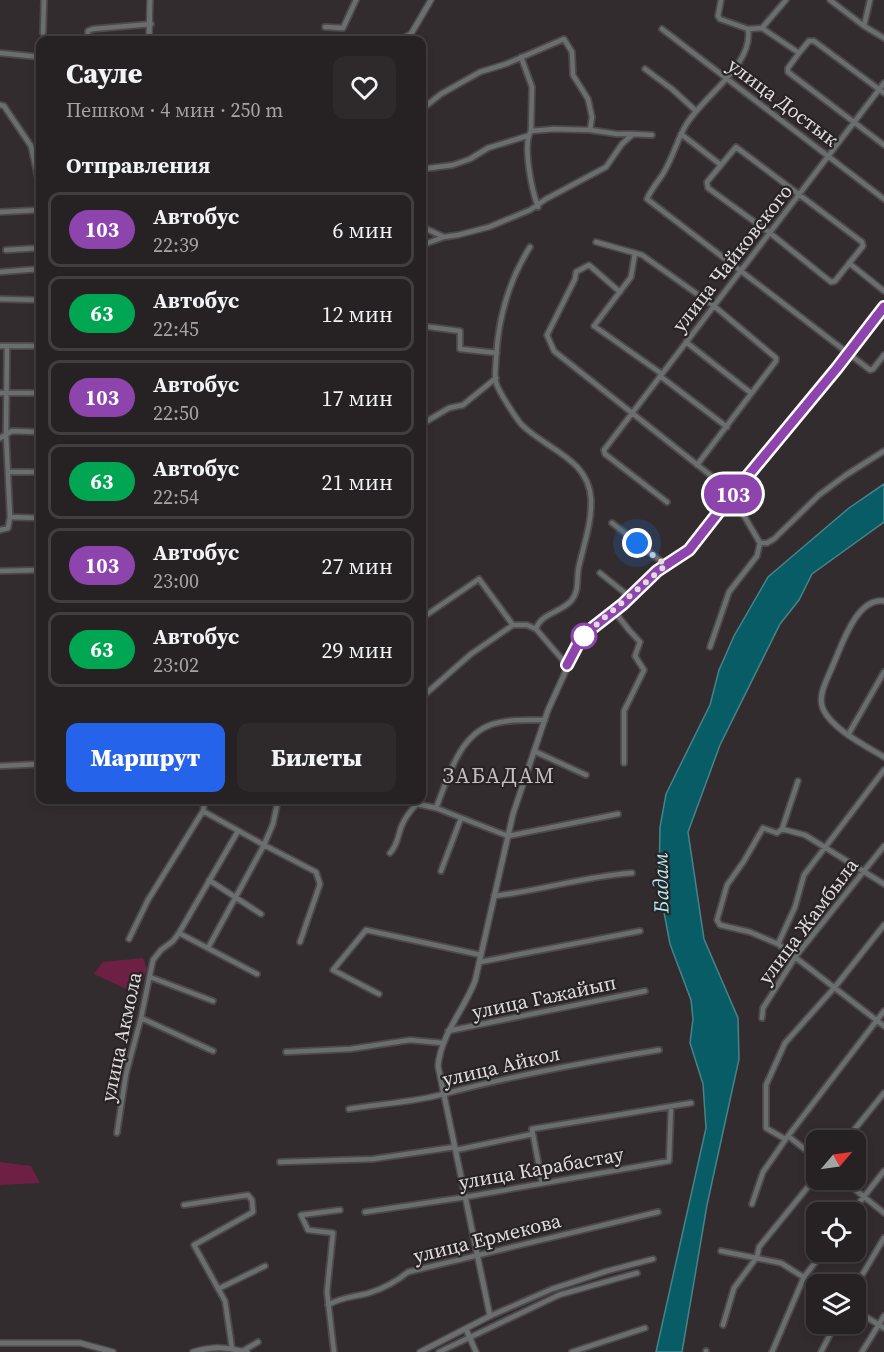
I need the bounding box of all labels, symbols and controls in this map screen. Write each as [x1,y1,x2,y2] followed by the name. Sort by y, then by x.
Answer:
[722,51,844,153] street label: улица Достык
[66,54,142,92] text: Сауле
[333,56,396,119] button: heart
[66,96,283,124] text: Пешком · 4 мин · 250 m
[66,150,210,180] text: Отправления
[665,178,799,338] street label: улица Чайковского
[153,201,239,231] text: Автобус
[85,215,119,244] text: 103
[332,215,393,245] text: 6 мин
[153,231,199,259] text: 22:39
[153,285,239,315] text: Автобус
[91,299,113,328] text: 63
[321,299,393,329] text: 12 мин
[153,315,199,343] text: 22:45
[153,369,239,399] text: Автобус
[85,383,119,412] text: 103
[321,383,393,413] text: 17 мин
[153,399,199,427] text: 22:50
[153,453,239,483] text: Автобус
[91,467,113,496] text: 63
[321,467,393,497] text: 21 мин
[698,474,768,514] line badge: 103
[716,480,750,509] text: 103
[153,483,199,511] text: 22:54
[622,528,652,558] your location
[153,537,239,567] text: Автобус
[85,551,119,580] text: 103
[321,551,393,581] text: 27 мин
[153,567,199,595] text: 23:00
[153,621,239,651] text: Автобус
[571,623,597,649] unlabelled marker
[91,635,113,664] text: 63
[321,635,393,665] text: 29 мин
[153,651,199,679] text: 23:02
[66,723,225,792] button: Маршрут
[237,723,396,792] button: Билеты
[442,760,556,790] district label: ЗАБАДАМ
[751,851,865,990] street label: улица Жамбыла
[645,852,676,915] water label: Бадам
[469,968,619,1026] street label: улица Гажайып
[94,969,149,1105] street label: улица Акмола
[439,1039,563,1093] street label: улица Айкол
[806,1130,866,1190] north arrow
[806,1130,866,1334] map controls
[456,1140,627,1196] street label: улица Карабастау
[806,1202,866,1262] button: locate
[410,1206,565,1270] street label: улица Ермекова
[806,1274,866,1334] button: layers

